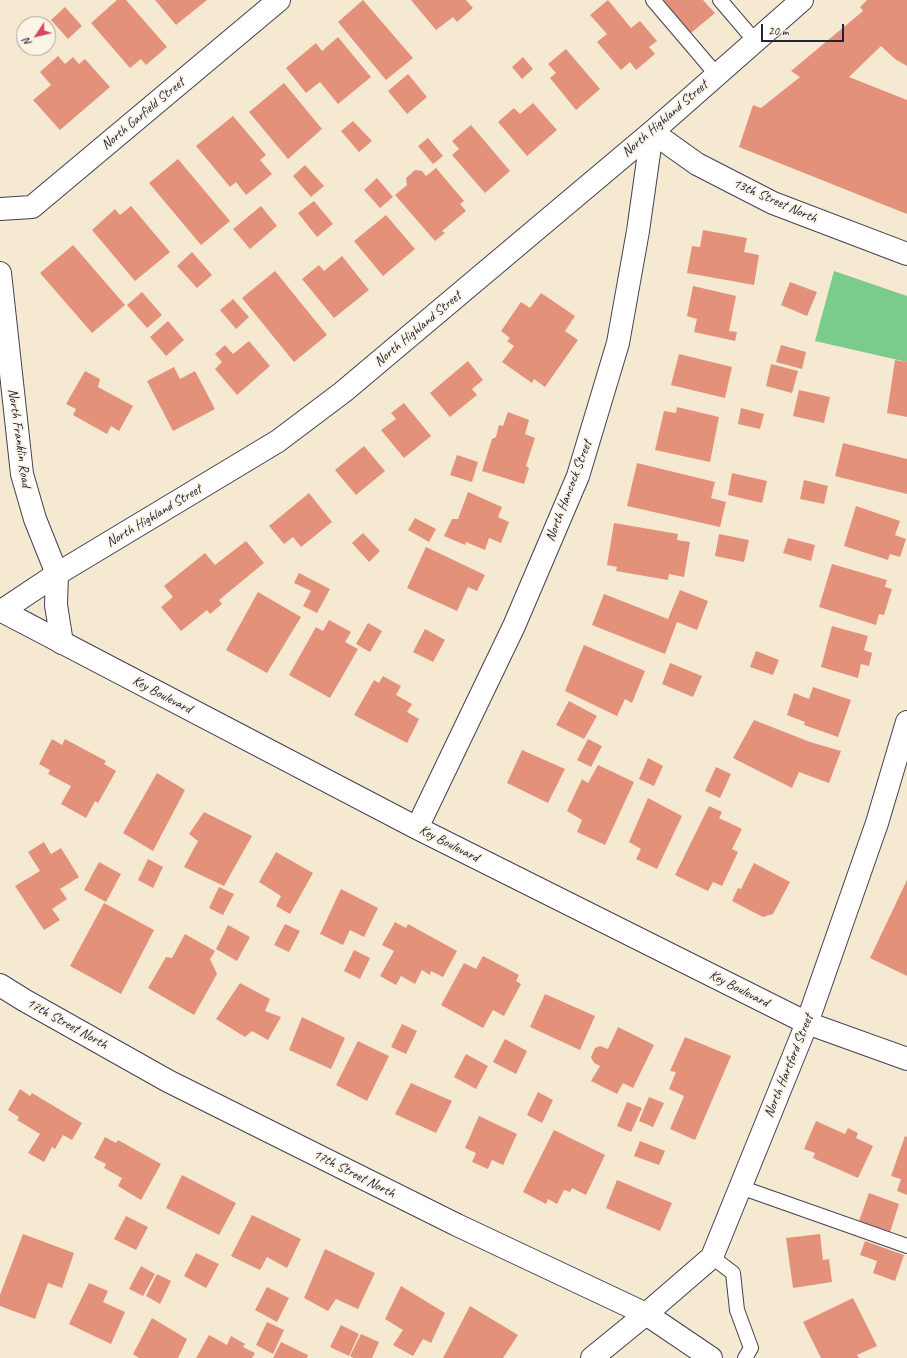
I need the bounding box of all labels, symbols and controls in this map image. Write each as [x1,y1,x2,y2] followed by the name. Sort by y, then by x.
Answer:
[16,16,56,56] north arrow
[763,16,846,42] scale bar
[768,23,788,39] text: 20 m
[19,36,35,49] text: N
[98,74,188,154] street label: North Garfield Street
[619,77,711,161] street label: North Highland Street
[730,175,820,227] street label: 13th Street North
[371,288,465,370] street label: North Highland Street
[4,388,34,488] street label: North Franklin Road
[542,438,596,544] street label: North Hancock Street
[103,481,205,551] street label: North Highland Street
[129,672,195,718] street label: Key Boulevard
[416,822,482,866] street label: Key Boulevard
[706,967,772,1011] street label: Key Boulevard
[23,995,111,1053] street label: 17th Street North
[761,1012,817,1120] street label: North Hartford Street
[310,1146,398,1202] street label: 17th Street North

